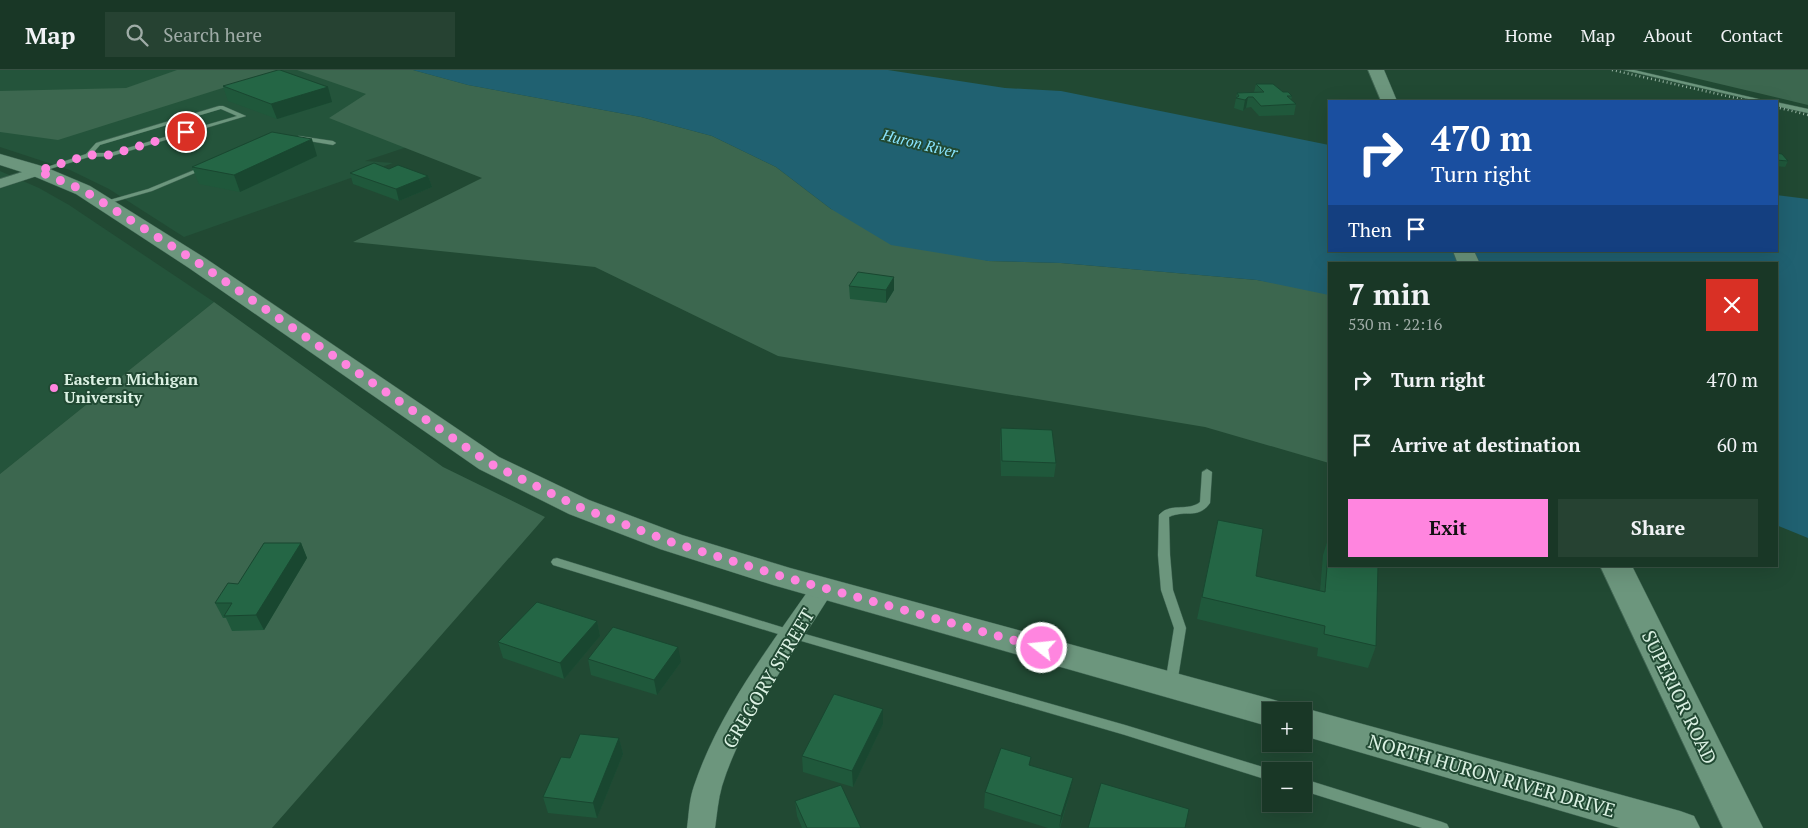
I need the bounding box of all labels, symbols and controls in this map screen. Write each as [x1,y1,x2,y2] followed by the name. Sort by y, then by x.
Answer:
[105,12,455,57] search box
[25,19,75,51] text: Map
[123,21,151,49] icon: search
[163,22,262,47] text: Search here
[1505,23,1552,47] text: Home
[1580,23,1615,47] text: Map
[1643,23,1692,47] text: About
[1720,23,1783,47] text: Contact
[165,111,207,153] pin
[1431,115,1532,161] text: 470 m
[172,118,200,146] icon: arrive
[1348,120,1413,185] icon: right
[879,124,961,162] water label: Huron River
[1431,159,1531,188] text: Turn right
[1402,215,1430,243] icon: arrive
[1348,217,1392,242] text: Then
[1348,274,1430,314] text: 7 min
[1706,279,1758,331] button: close
[1348,313,1442,335] text: 530 m · 22:16
[1348,366,1376,394] icon: right
[1391,367,1485,392] text: Turn right
[1707,367,1758,392] text: 470 m
[64,368,199,408] place label: Eastern Michigan University
[48,382,60,394] marker: Eastern Michigan University
[1348,431,1376,459] icon: arrive
[1391,432,1580,457] text: Arrive at destination
[1717,432,1758,457] text: 60 m
[1348,499,1548,557] button: Exit
[1558,499,1758,557] button: Share
[716,603,820,753] street label: GREGORY STREET
[1015,621,1067,673] position arrow
[1637,626,1723,768] street label: SUPERIOR ROAD
[1262,702,1312,812] map controls
[1262,702,1312,752] button: +
[1366,728,1618,822] street label: NORTH HURON RIVER DRIVE
[1262,762,1312,812] button: −

